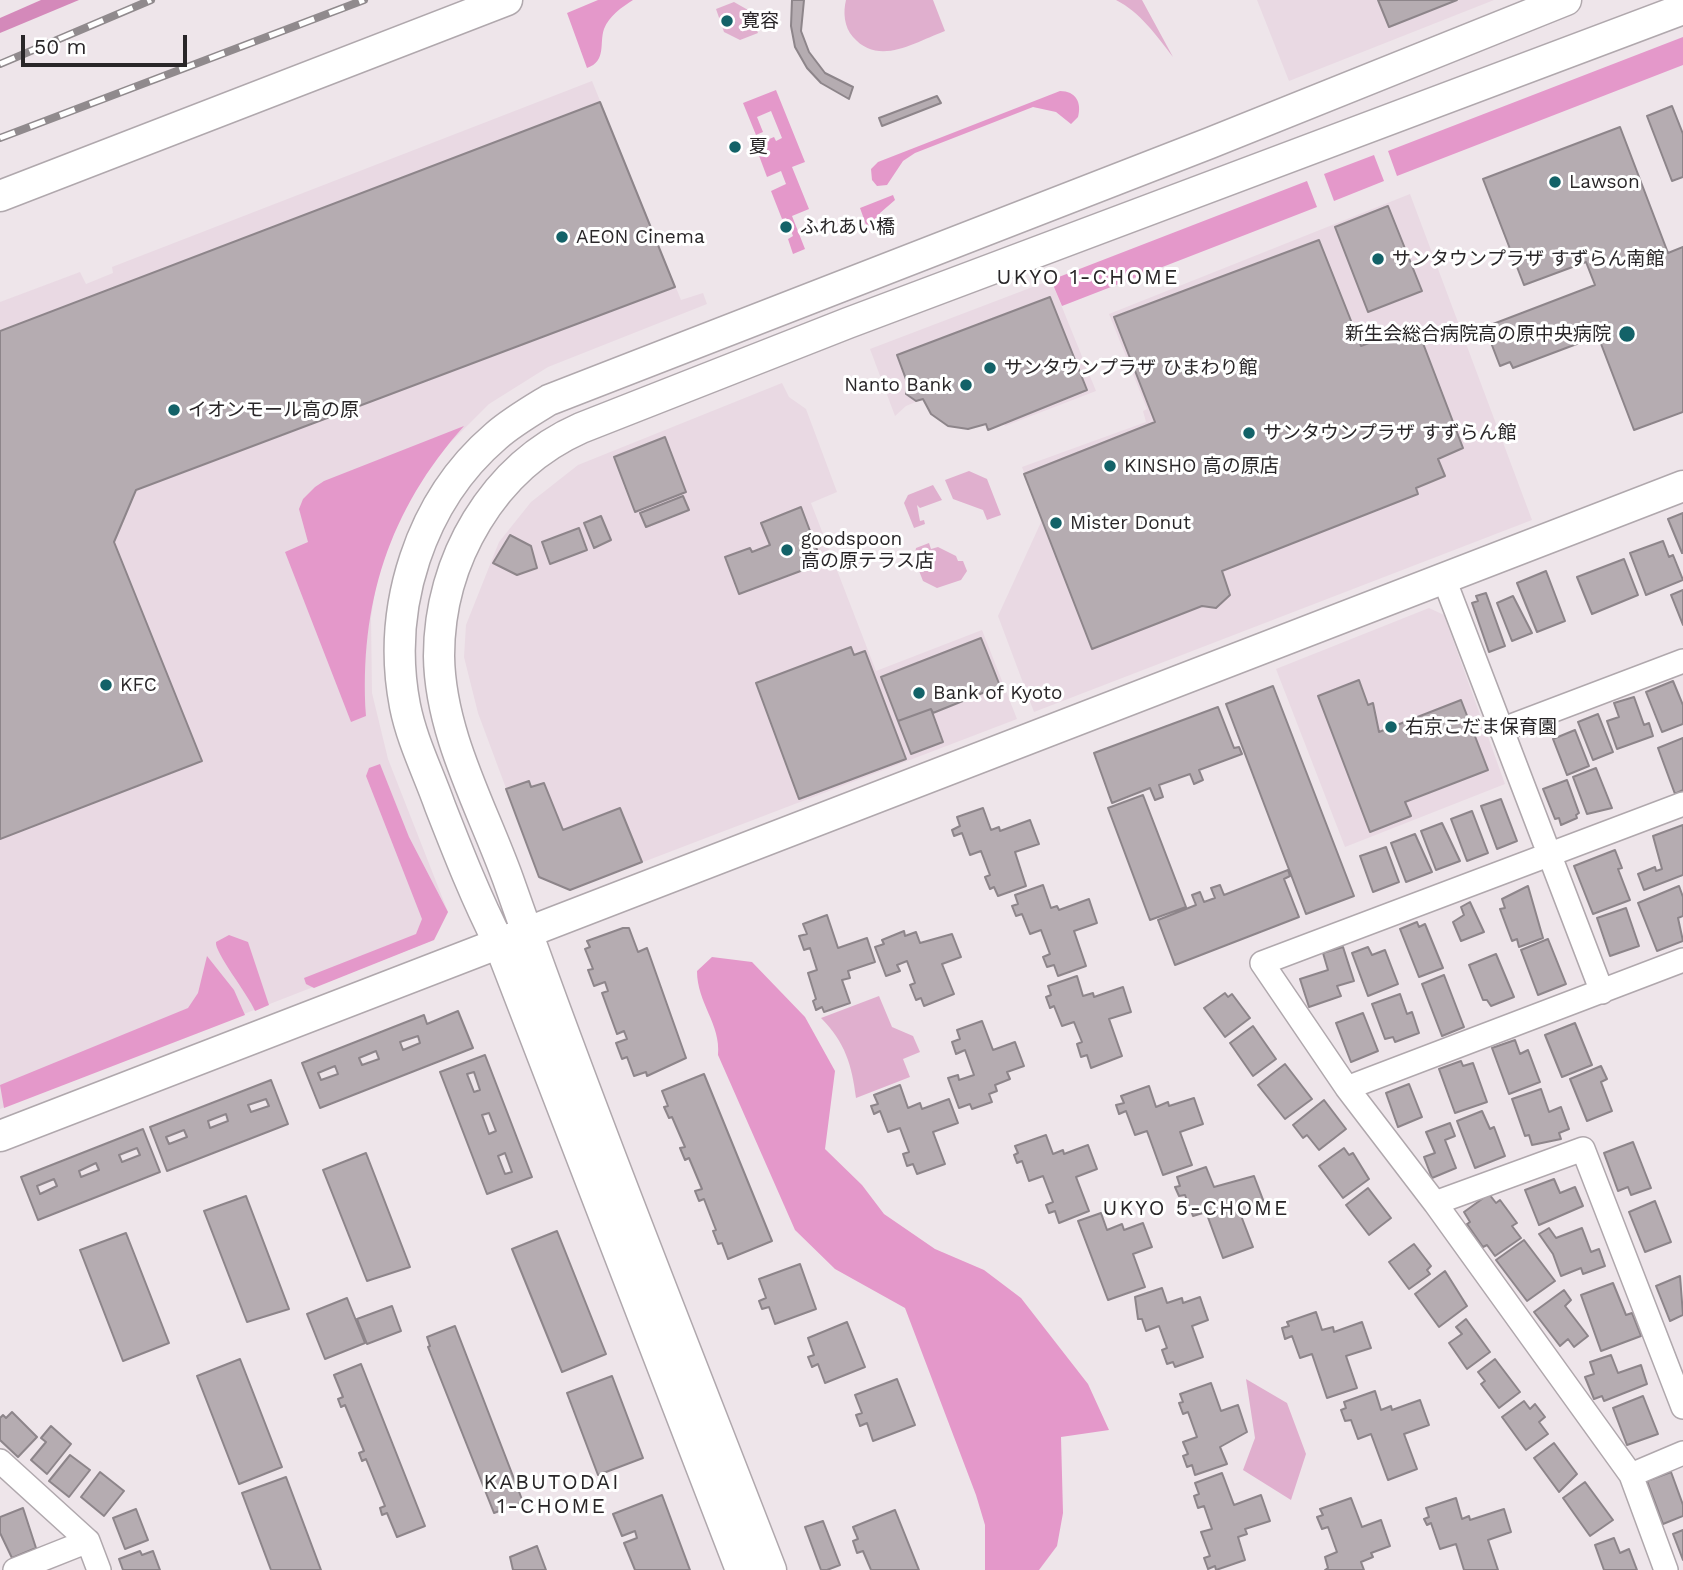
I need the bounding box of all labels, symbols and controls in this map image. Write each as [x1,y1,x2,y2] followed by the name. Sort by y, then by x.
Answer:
[741,10,779,32] place label: 寛容
[719,13,735,29] marker: 寛容
[24,21,191,65] scale bar
[34,34,86,59] text: 50 m
[749,136,768,158] place label: 夏
[727,139,743,155] marker: 夏
[1569,171,1640,193] place label: Lawson
[1547,174,1563,190] marker: Lawson
[800,216,895,238] place label: ふれあい橋
[778,219,794,235] marker: ふれあい橋
[576,226,705,248] place label: AEON Cinema
[554,229,570,245] marker: AEON Cinema
[1392,248,1664,270] place label: サンタウンプラザ すずらん南館
[1370,251,1386,267] marker: サンタウンプラザ すずらん南館
[998,265,1178,291] district label: UKYO 1-CHOME
[1345,323,1611,345] place label: 新生会総合病院高の原中央病院
[1617,324,1637,344] marker: 新生会総合病院高の原中央病院
[1004,357,1257,379] place label: サンタウンプラザ ひまわり館
[982,360,998,376] marker: サンタウンプラザ ひまわり館
[844,374,952,396] place label: Nanto Bank
[958,377,974,393] marker: Nanto Bank
[188,399,359,421] place label: イオンモール高の原
[166,402,182,418] marker: イオンモール高の原
[1263,422,1516,444] place label: サンタウンプラザ すずらん館
[1241,425,1257,441] marker: サンタウンプラザ すずらん館
[1124,455,1279,477] place label: KINSHO 高の原店
[1102,458,1118,474] marker: KINSHO 高の原店
[1070,512,1191,534] place label: Mister Donut
[1048,515,1064,531] marker: Mister Donut
[801,528,934,572] place label: goodspoon 高の原テラス店
[779,542,795,558] marker: goodspoon 高の原テラス店
[120,674,157,696] place label: KFC
[98,677,114,693] marker: KFC
[933,682,1062,704] place label: Bank of Kyoto
[911,685,927,701] marker: Bank of Kyoto
[1405,716,1557,738] place label: 右京こだま保育園
[1383,719,1399,735] marker: 右京こだま保育園
[1104,1196,1288,1222] district label: UKYO 5-CHOME
[485,1470,619,1520] district label: KABUTODAI 1-CHOME

